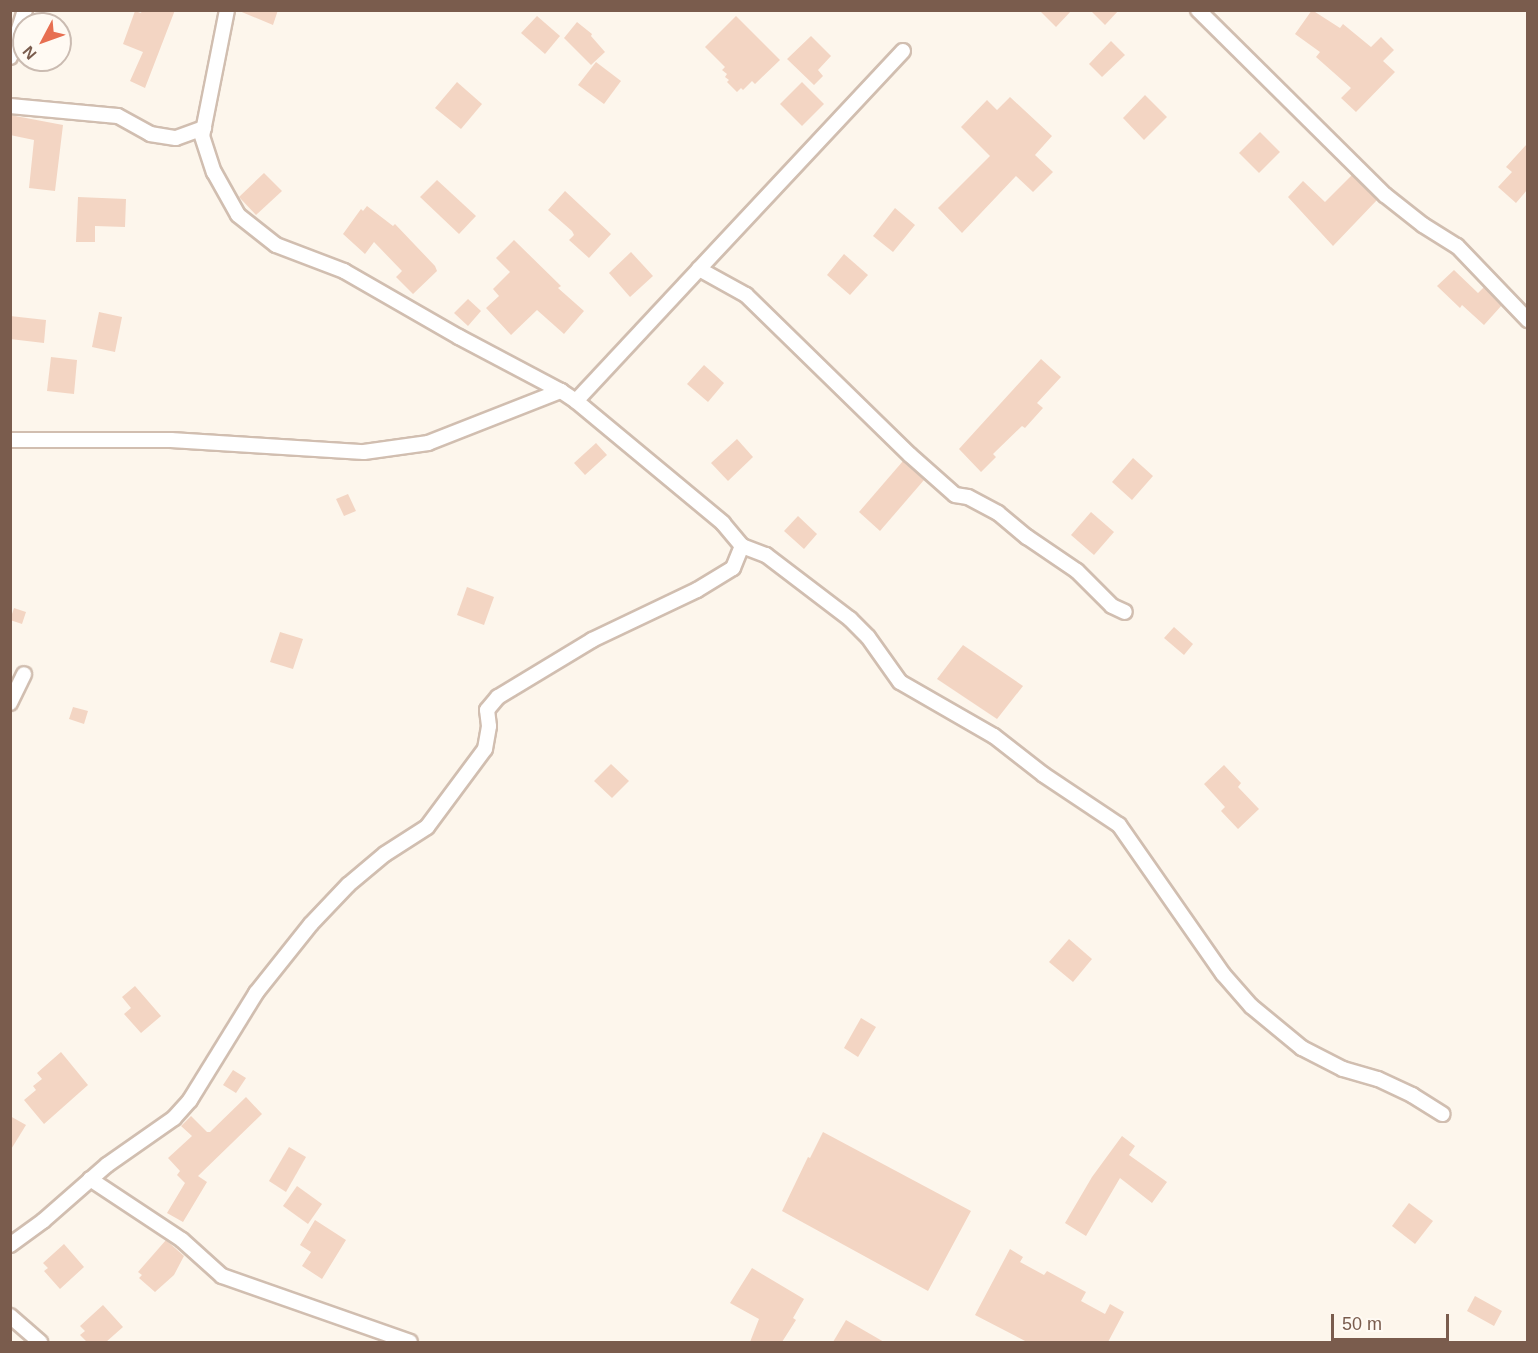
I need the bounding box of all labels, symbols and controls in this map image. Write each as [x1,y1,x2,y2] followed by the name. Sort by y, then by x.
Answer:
[12,12,72,72] north arrow
[19,43,40,63] text: N
[1334,1302,1452,1340] scale bar
[1342,1314,1382,1334] text: 50 m

